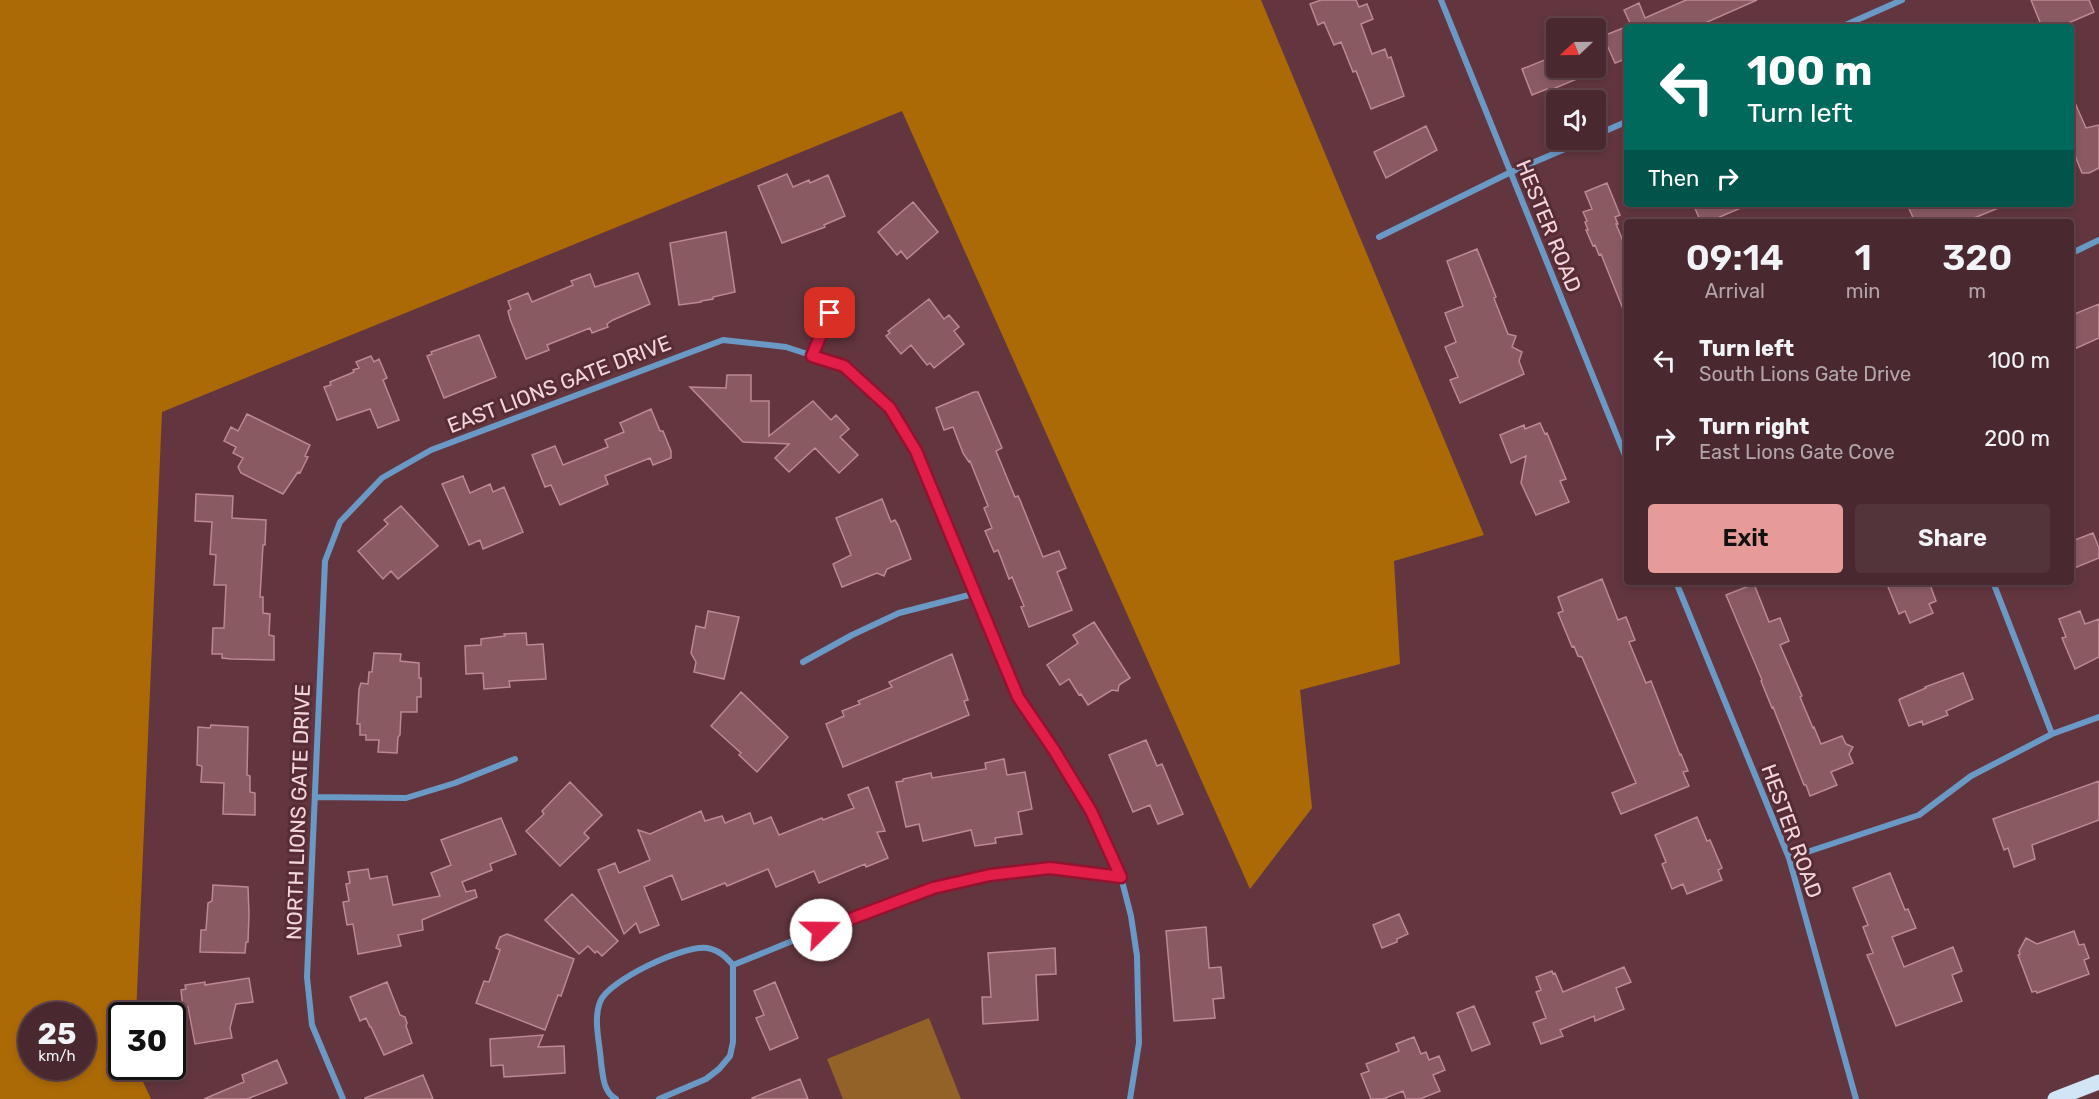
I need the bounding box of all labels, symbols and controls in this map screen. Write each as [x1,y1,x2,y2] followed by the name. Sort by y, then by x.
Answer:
[1546,18,1606,78] north arrow
[1546,18,1606,150] map controls
[1747,46,1872,96] text: 100 m
[1648,48,1726,126] icon: left
[1546,90,1606,150] button: sound
[1747,97,1852,129] text: Turn left
[1511,156,1587,296] street label: HESTER ROAD
[1711,162,1744,195] icon: right
[1648,165,1699,192] text: Then
[1686,236,1784,279] text: 09:14
[1854,236,1872,279] text: 1
[1942,236,2012,279] text: 320
[1705,279,1765,303] text: Arrival
[1846,279,1880,303] text: min
[1968,279,1986,303] text: m
[804,287,855,338] pin
[813,296,846,329] icon: arrive
[443,330,675,438] street label: EAST LIONS GATE DRIVE
[1699,335,1794,362] text: Turn left
[1648,344,1681,377] icon: left
[1988,347,2050,374] text: 100 m
[1699,362,1911,386] text: South Lions Gate Drive
[1699,413,1809,440] text: Turn right
[1648,422,1681,455] icon: right
[1984,425,2050,452] text: 200 m
[1699,440,1895,464] text: East Lions Gate Cove
[1648,504,1843,573] button: Exit
[1855,504,2050,573] button: Share
[281,684,315,940] street label: NORTH LIONS GATE DRIVE
[1756,761,1828,901] street label: HESTER ROAD
[789,898,853,962] position arrow
[108,1002,186,1080] speed limit sign: 30
[38,1016,76,1052] text: 25
[38,1047,76,1065] text: km/h

